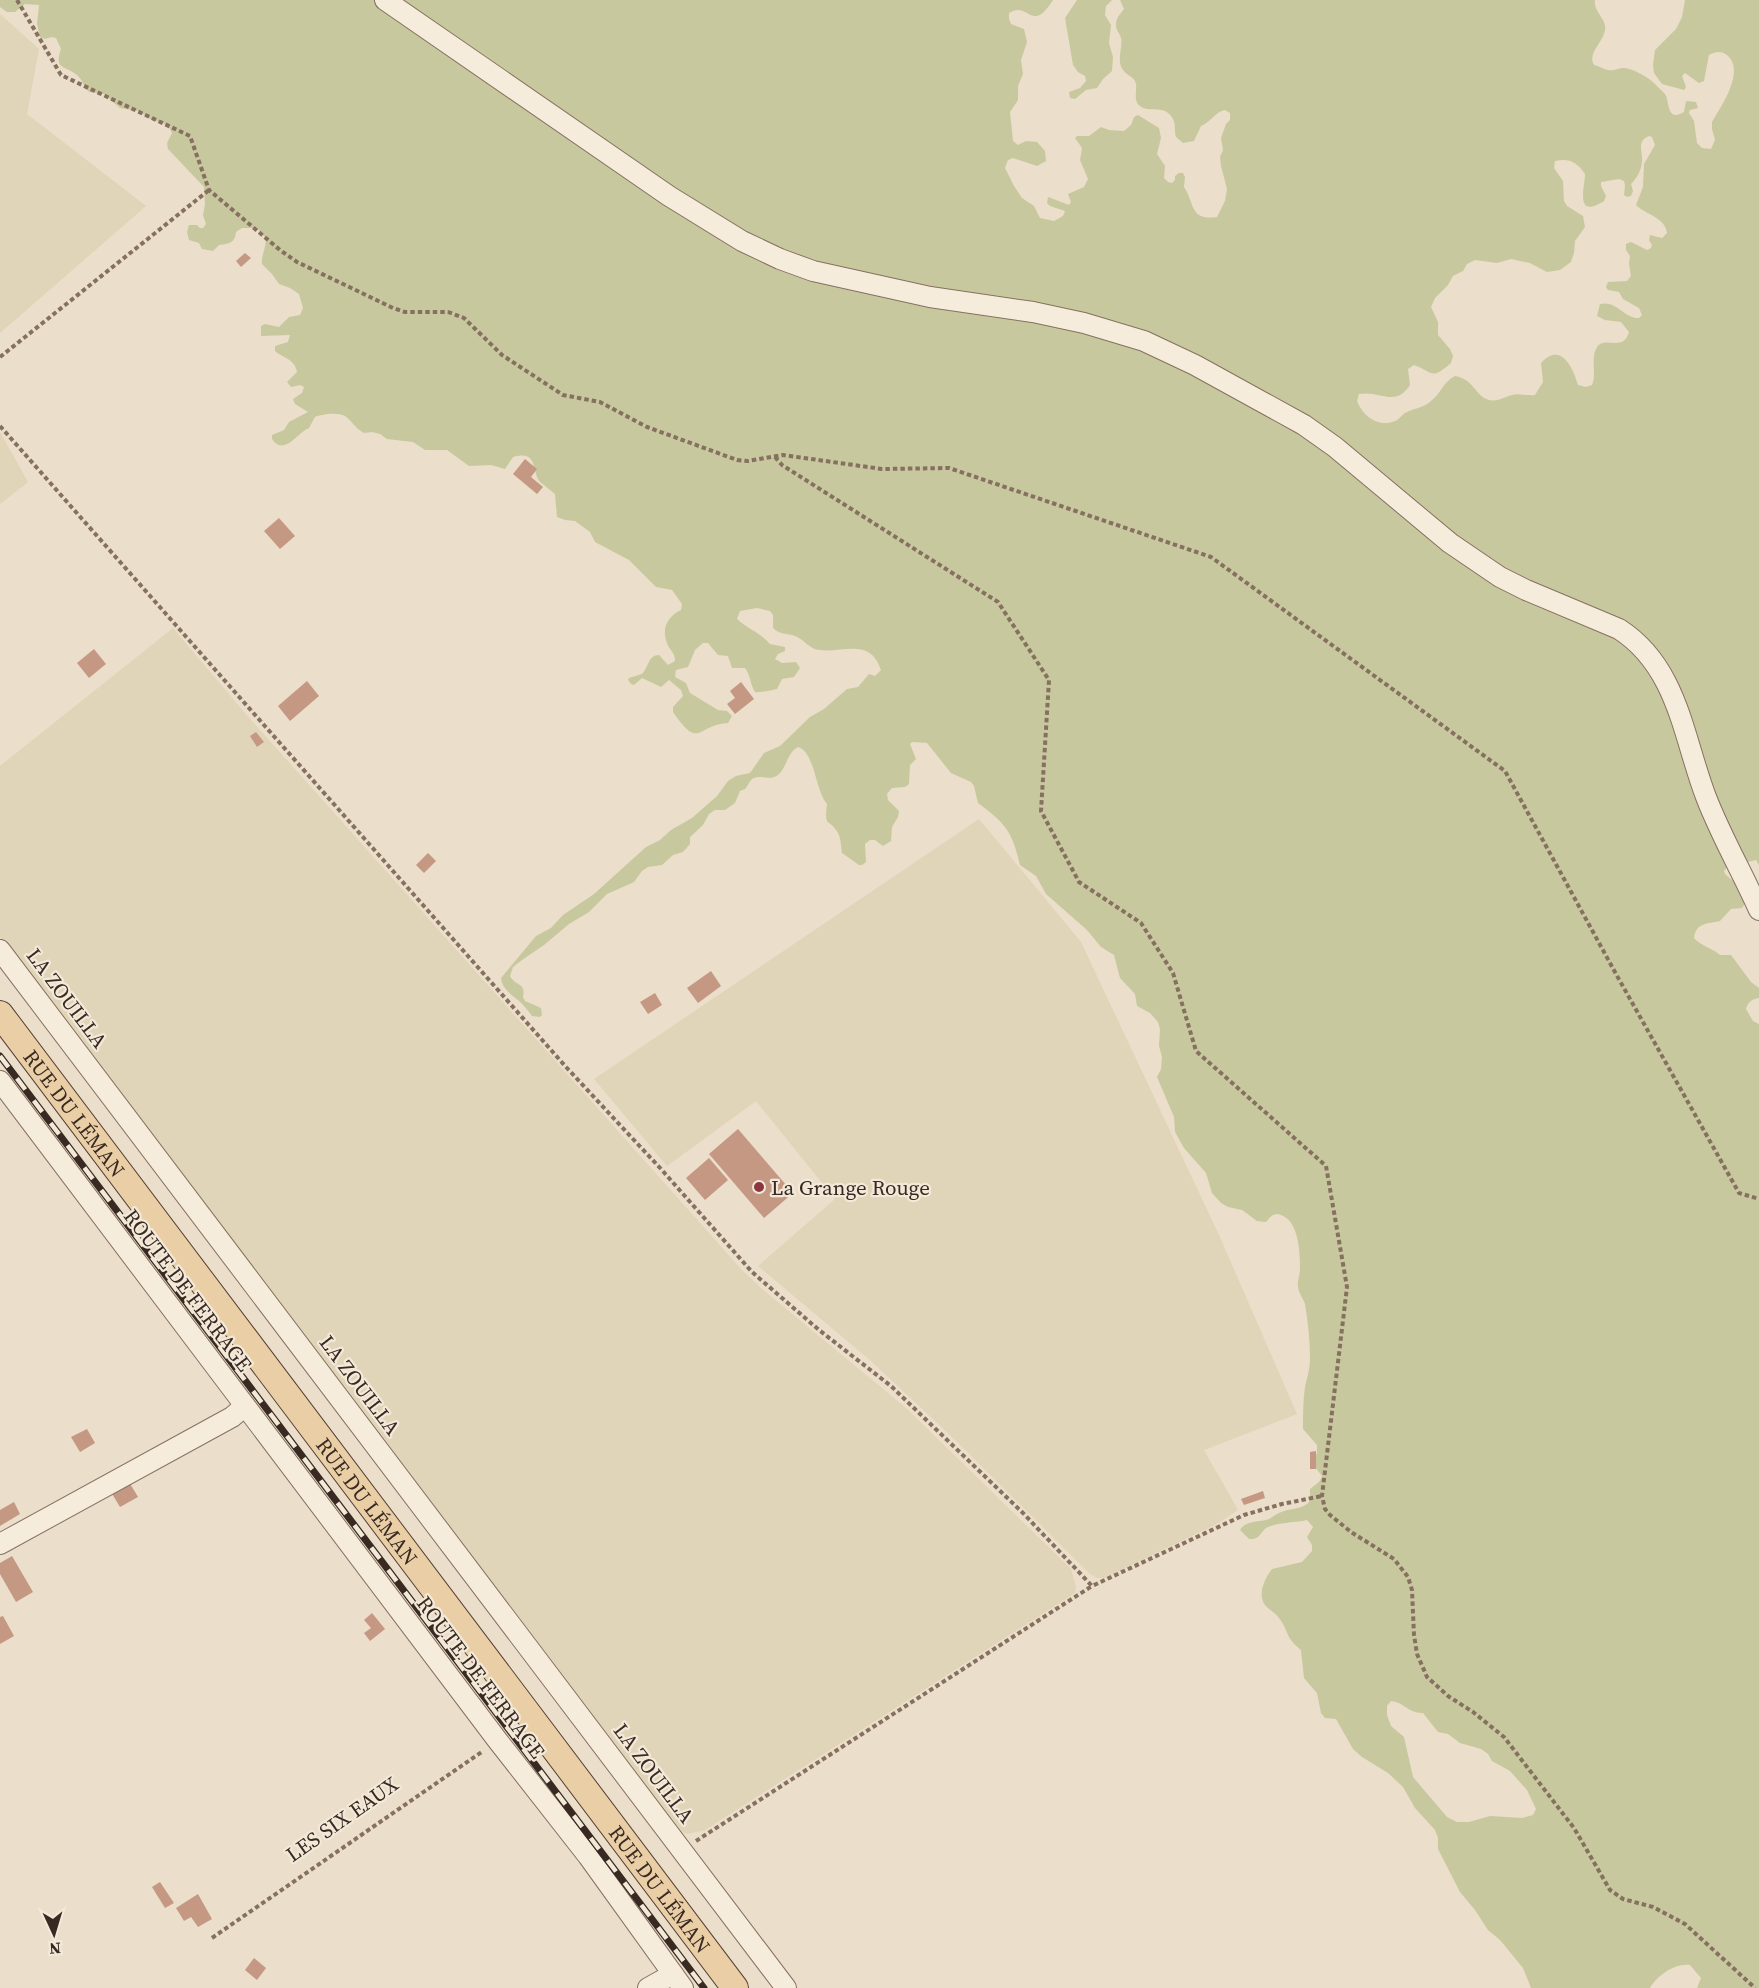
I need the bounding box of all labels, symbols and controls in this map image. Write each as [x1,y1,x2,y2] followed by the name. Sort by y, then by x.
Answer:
[20,942,114,1054] street label: LA ZOUILLA
[17,1043,132,1183] street label: RUE DU LÉMAN
[771,1173,930,1202] place label: La Grange Rouge
[752,1180,766,1194] marker: La Grange Rouge
[117,1203,259,1377] street label: ROUTE DE FERRAGE
[313,1329,407,1441] street label: LA ZOUILLA
[310,1431,425,1571] street label: RUE DU LÉMAN
[410,1590,552,1764] street label: ROUTE DE FERRAGE
[607,1717,701,1829] street label: LA ZOUILLA
[280,1769,404,1868] street label: LES SIX EAUX
[603,1819,718,1959] street label: RUE DU LÉMAN
[24,1904,84,1964] north arrow
[48,1938,62,1960] text: N

